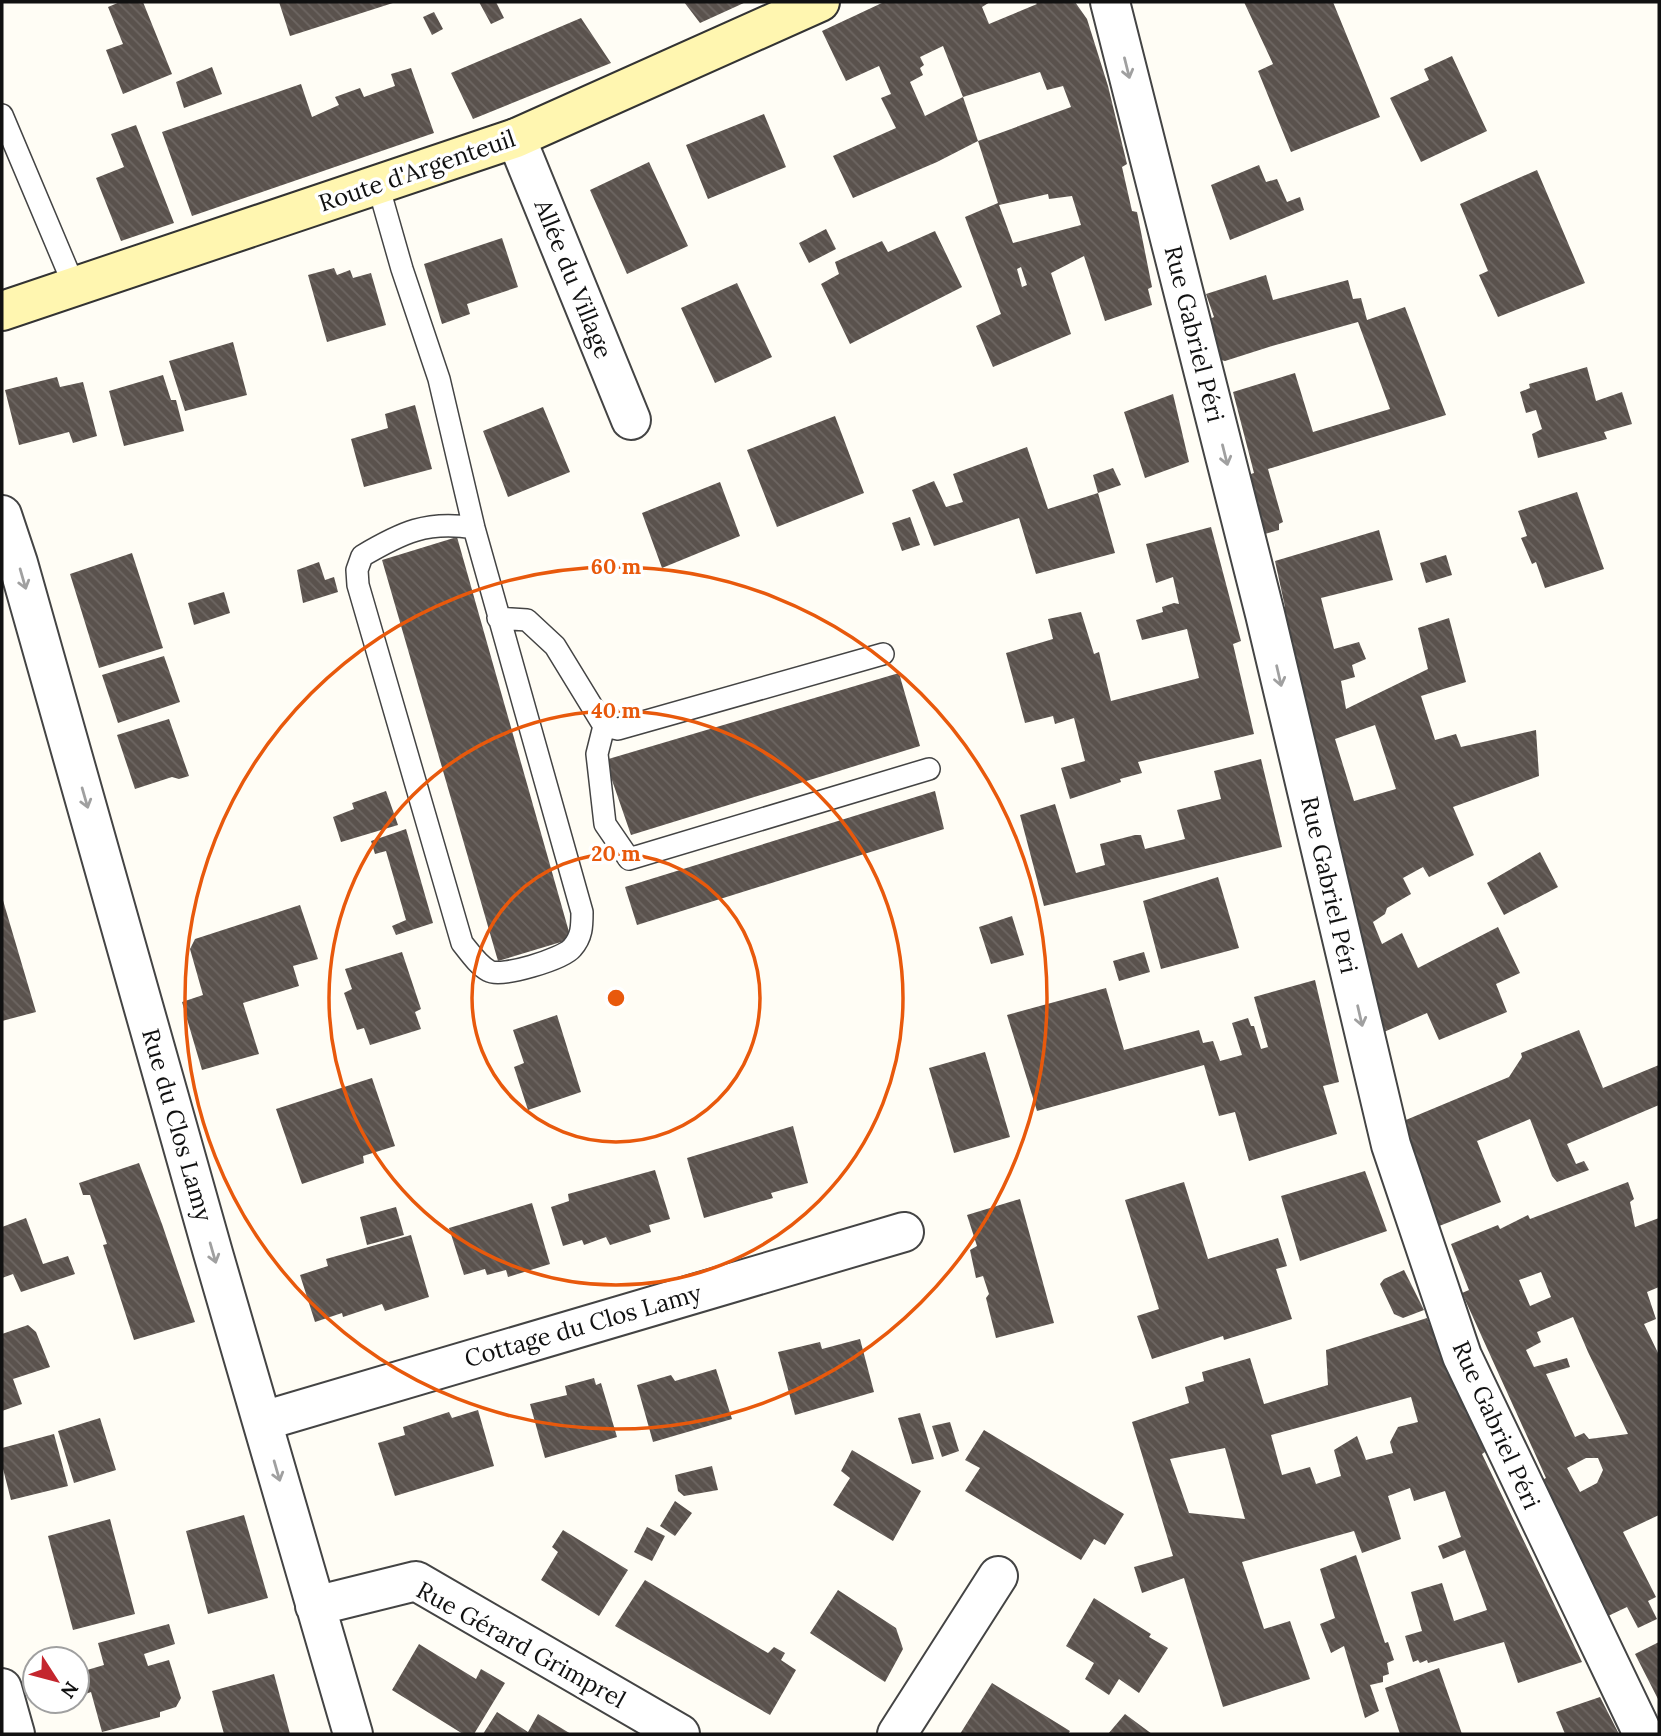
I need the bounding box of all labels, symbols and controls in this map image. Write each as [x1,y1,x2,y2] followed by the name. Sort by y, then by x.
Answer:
[1121,56,1134,79] one-way arrow
[315,122,519,219] street label: Route d'Argenteuil
[527,194,619,363] street label: Allée du Village
[1158,242,1231,425] street label: Rue Gabriel Péri
[1219,443,1232,466] one-way arrow
[591,553,641,580] text: 60 m
[17,568,30,590] one-way arrow
[1273,664,1286,686] one-way arrow
[591,697,641,724] text: 40 m
[80,787,93,809] one-way arrow
[1294,793,1365,976] street label: Rue Gabriel Péri
[591,840,641,867] text: 20 m
[604,986,628,1010] centre of rings
[1354,1004,1367,1027] one-way arrow
[135,1025,220,1225] street label: Rue du Clos Lamy
[207,1242,220,1264] one-way arrow
[461,1277,705,1374] street label: Cottage du Clos Lamy
[1446,1336,1547,1514] street label: Rue Gabriel Péri
[272,1460,285,1482] one-way arrow
[411,1574,631,1715] street label: Rue Gérard Grimprel
[21,1645,91,1715] north arrow
[56,1677,84,1703] text: N

